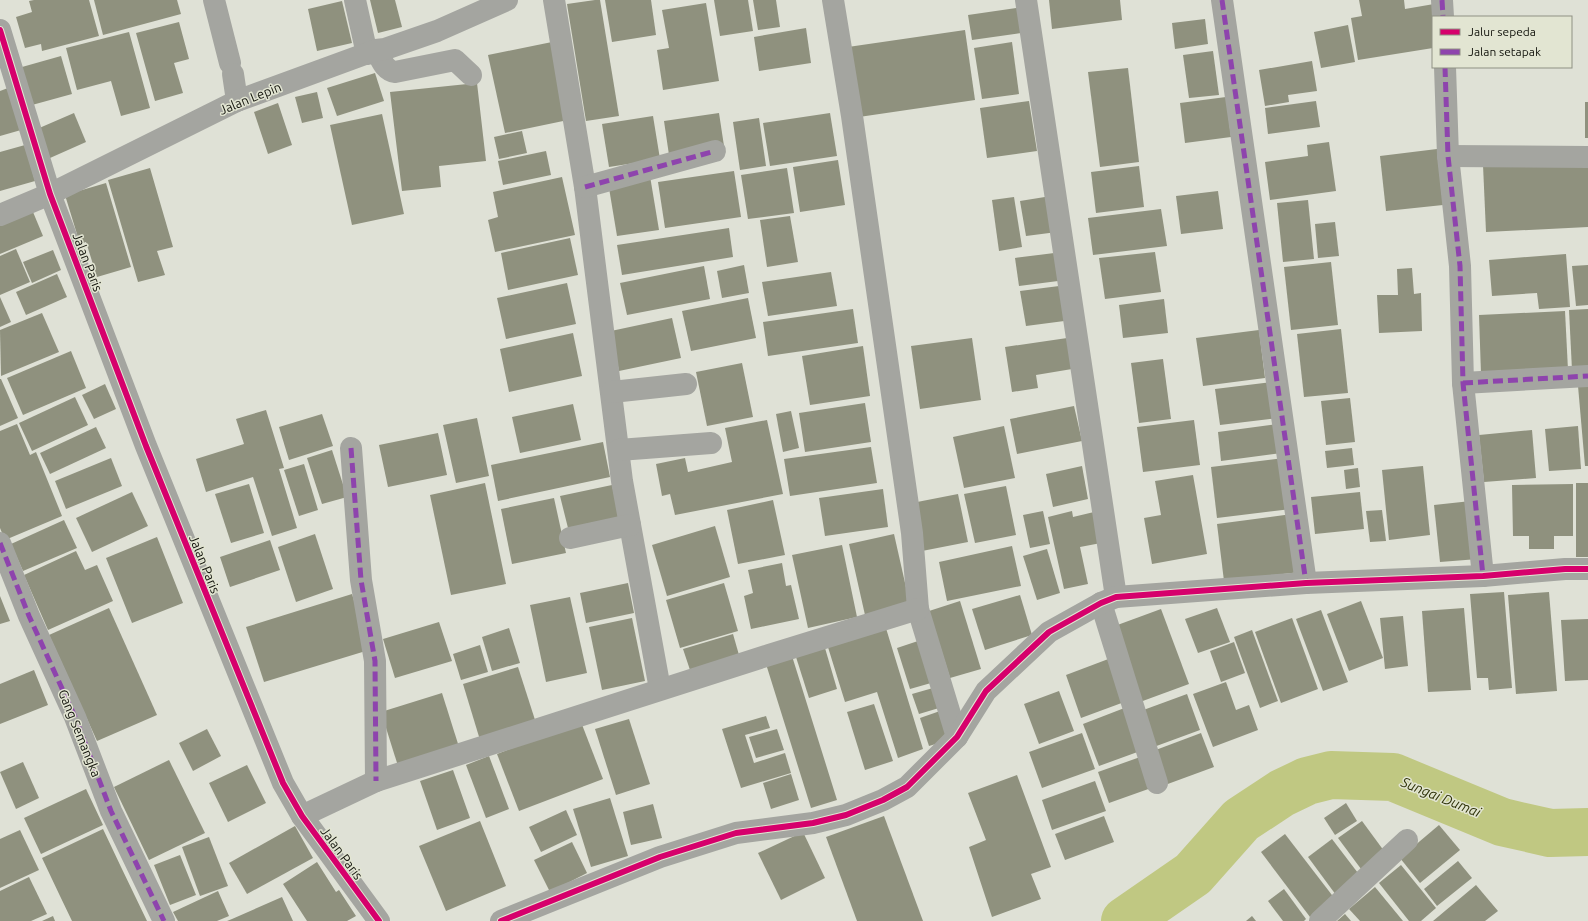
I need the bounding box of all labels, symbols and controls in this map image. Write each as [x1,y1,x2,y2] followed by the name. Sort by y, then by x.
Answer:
[1432,16,1572,68] legend
[1468,25,1536,38] text: Jalur sepeda
[1468,45,1541,58] text: Jalan setapak
[217,79,283,117] street label: Jalan Lepin
[70,231,106,294] street label: Jalan Paris
[187,533,223,596] street label: Jalan Paris
[56,687,104,779] street label: Gang Semangka
[1398,773,1484,820] water label: Sungai Dumai
[318,824,366,882] street label: Jalan Paris

